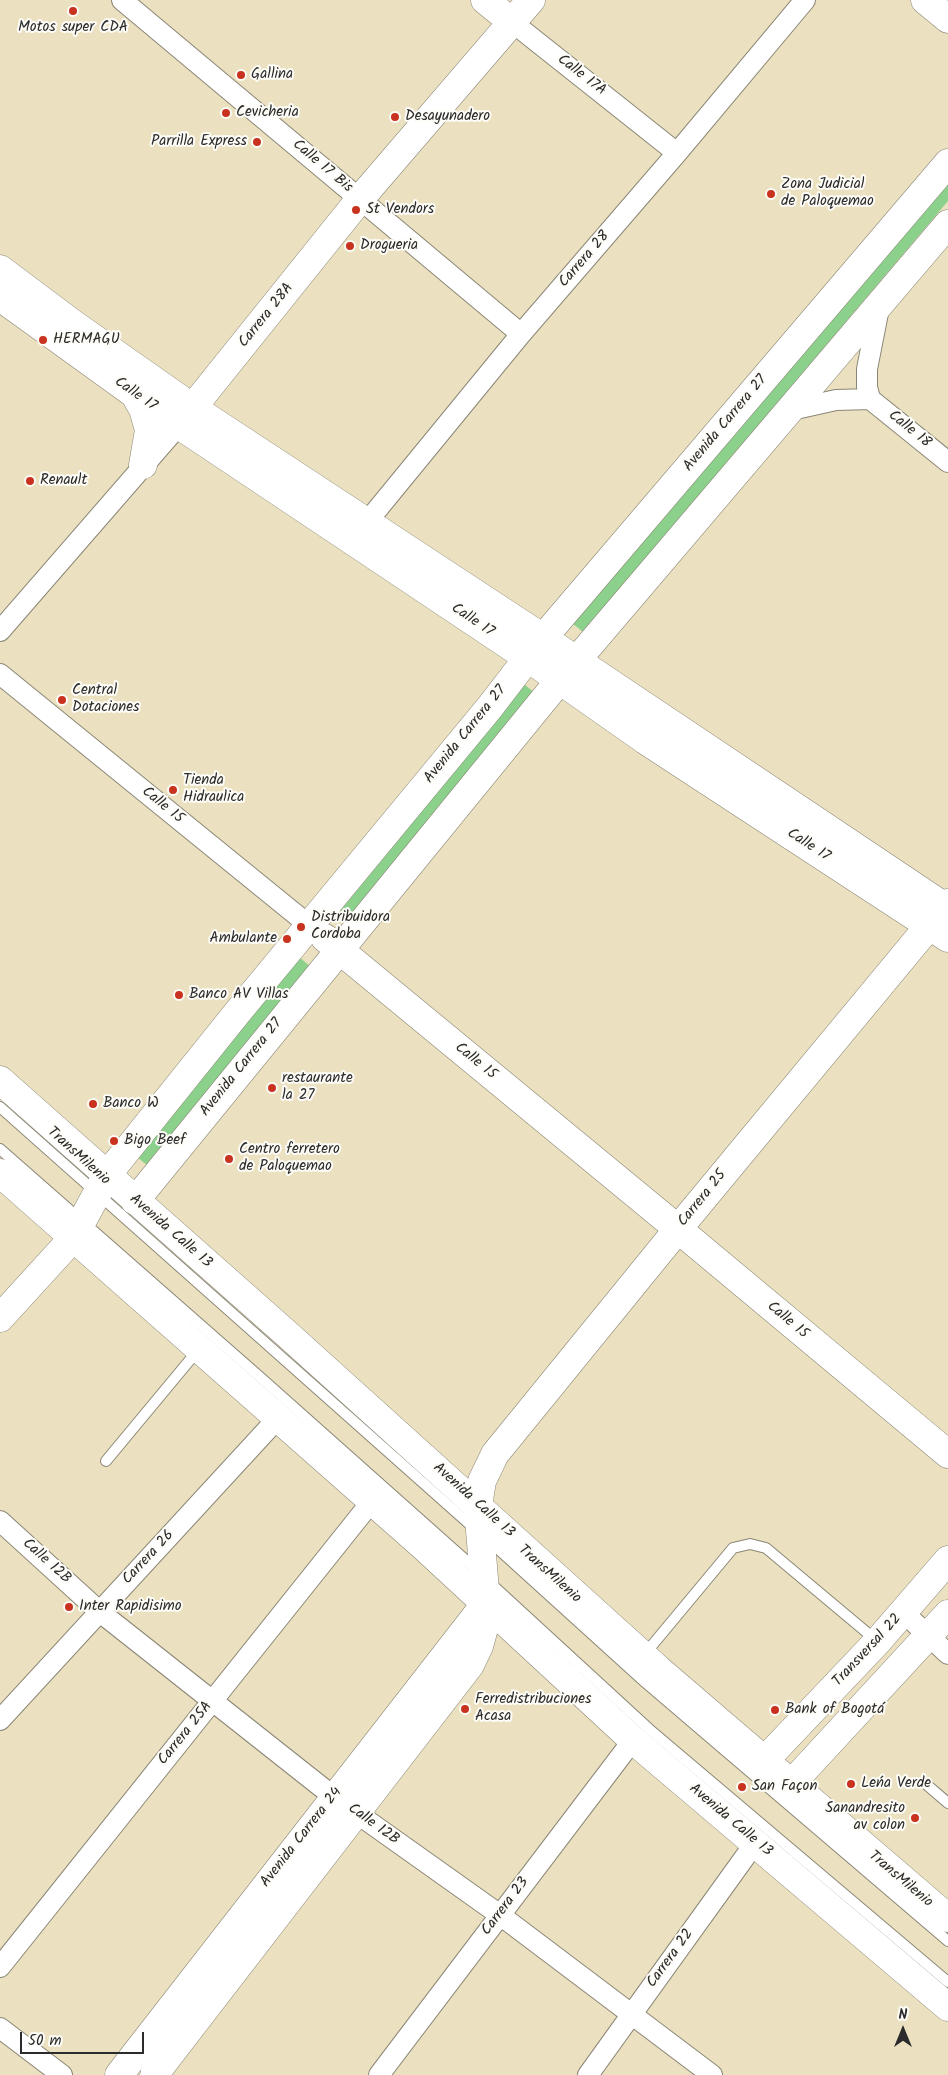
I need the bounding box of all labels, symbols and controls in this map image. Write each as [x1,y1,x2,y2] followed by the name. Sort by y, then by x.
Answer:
[67,5,79,17] marker: Motos super CDA
[18,19,128,37] place label: Motos super CDA
[553,51,609,101] street label: Calle 17A
[251,66,293,84] place label: Gallina
[235,69,247,81] marker: Gallina
[236,104,299,122] place label: Cevicheria
[220,107,232,119] marker: Cevicheria
[405,108,490,126] place label: Desayunadero
[389,111,401,123] marker: Desayunadero
[151,133,247,151] place label: Parrilla Express
[251,136,263,148] marker: Parrilla Express
[288,137,356,197] street label: Calle 17 Bis
[781,176,874,211] place label: Zona Judicial de Paloquemao
[765,188,777,200] marker: Zona Judicial de Paloquemao
[366,201,434,219] place label: St Vendors
[350,204,362,216] marker: St Vendors
[556,228,614,292] street label: Carrera 28
[360,237,418,255] place label: Drogueria
[344,240,356,252] marker: Drogueria
[236,280,298,352] street label: Carrera 28A
[53,331,120,349] place label: HERMAGU
[37,334,49,346] marker: HERMAGU
[680,372,772,476] street label: Avenida Carrera 27
[110,374,160,416] street label: Calle 17
[884,407,934,453] street label: Calle 18
[40,472,87,490] place label: Renault
[24,475,36,487] marker: Renault
[447,600,497,642] street label: Calle 17
[72,682,139,717] place label: Central Dotaciones
[421,682,511,788] street label: Avenida Carrera 27
[56,694,68,706] marker: Central Dotaciones
[183,772,244,807] place label: Tienda Hidraulica
[137,784,187,828] street label: Calle 15
[167,784,179,796] marker: Tienda Hidraulica
[783,825,833,867] street label: Calle 17
[311,909,390,944] place label: Distribuidora Cordoba
[295,921,307,933] marker: Distribuidora Cordoba
[210,930,277,948] place label: Ambulante
[281,933,293,945] marker: Ambulante
[189,986,289,1004] place label: Banco AV Villas
[173,989,185,1001] marker: Banco AV Villas
[197,1015,287,1121] street label: Avenida Carrera 27
[450,1040,500,1084] street label: Calle 15
[282,1070,353,1105] place label: restaurante la 27
[266,1082,278,1094] marker: restaurante la 27
[103,1095,159,1113] place label: Banco W
[87,1098,99,1110] marker: Banco W
[43,1124,113,1190] street label: TransMilenio
[124,1132,186,1150] place label: Bigo Beef
[108,1135,120,1147] marker: Bigo Beef
[239,1141,340,1176] place label: Centro ferretero de Paloquemao
[223,1153,235,1165] marker: Centro ferretero de Paloquemao
[675,1167,731,1231] street label: Carrera 25
[125,1191,215,1273] street label: Avenida Calle 13
[762,1298,812,1344] street label: Calle 15
[428,1460,518,1542] street label: Avenida Calle 13
[119,1527,179,1589] street label: Carrera 26
[18,1536,74,1588] street label: Calle 12B
[514,1542,584,1608] street label: TransMilenio
[79,1598,181,1616] place label: Inter Rapidisimo
[63,1601,75,1613] marker: Inter Rapidisimo
[830,1611,906,1691] street label: Transversal 22
[475,1691,591,1726] place label: Ferredistribuciones Acasa
[155,1699,217,1769] street label: Carrera 25A
[785,1701,884,1719] place label: Bank of Bogotá
[459,1703,471,1715] marker: Ferredistribuciones Acasa
[769,1704,781,1716] marker: Bank of Bogotá
[861,1775,931,1793] place label: Leńa Verde
[752,1778,817,1796] place label: San Façon
[845,1778,857,1790] marker: Leńa Verde
[684,1781,776,1861] street label: Avenida Calle 13
[736,1781,748,1793] marker: San Façon
[257,1784,347,1892] street label: Avenida Carrera 24
[344,1800,402,1850] street label: Calle 12B
[825,1800,905,1835] place label: Sanandresito av colon
[909,1812,921,1824] marker: Sanandresito av colon
[864,1848,936,1912] street label: TransMilenio
[478,1874,534,1940] street label: Carrera 23
[644,1926,698,1992] street label: Carrera 22
[899,2004,907,2026] text: N
[878,2005,928,2055] north arrow
[22,2022,146,2054] scale bar
[28,2029,62,2053] text: 50 m

